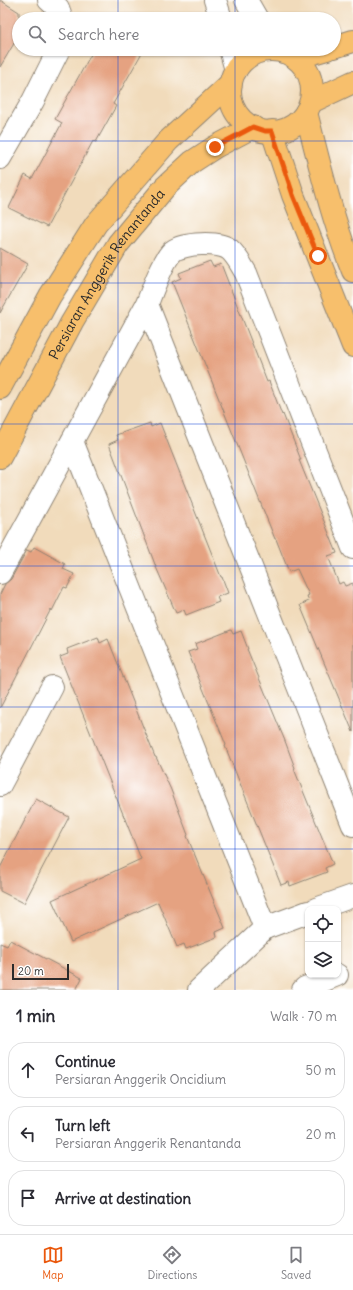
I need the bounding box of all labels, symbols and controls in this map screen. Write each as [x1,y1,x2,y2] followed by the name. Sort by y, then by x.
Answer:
[12,12,341,56] search box
[26,23,48,45] icon: search
[58,25,139,44] text: Search here
[206,138,224,156] route end
[45,185,169,363] street label: Persiaran Anggerik Renantanda
[309,247,327,265] route start
[305,906,341,978] map controls
[305,906,341,942] button: locate
[305,942,341,978] button: layers
[12,962,69,981] scale bar
[18,964,44,978] text: 20 m
[16,1005,55,1027] text: 1 min
[270,1008,337,1025] text: Walk · 70 m
[55,1052,116,1071] text: Continue
[17,1059,39,1081] icon: ahead
[305,1062,336,1079] text: 50 m
[55,1071,226,1088] text: Persiaran Anggerik Oncidium
[55,1116,110,1135] text: Turn left
[17,1123,39,1145] icon: left
[306,1126,336,1143] text: 20 m
[55,1135,241,1152] text: Persiaran Anggerik Renantanda
[17,1187,39,1209] icon: arrive
[55,1189,191,1208] text: Arrive at destination
[42,1244,64,1282] tab: Map
[148,1244,197,1282] tab: Directions
[281,1244,311,1282] tab: Saved

